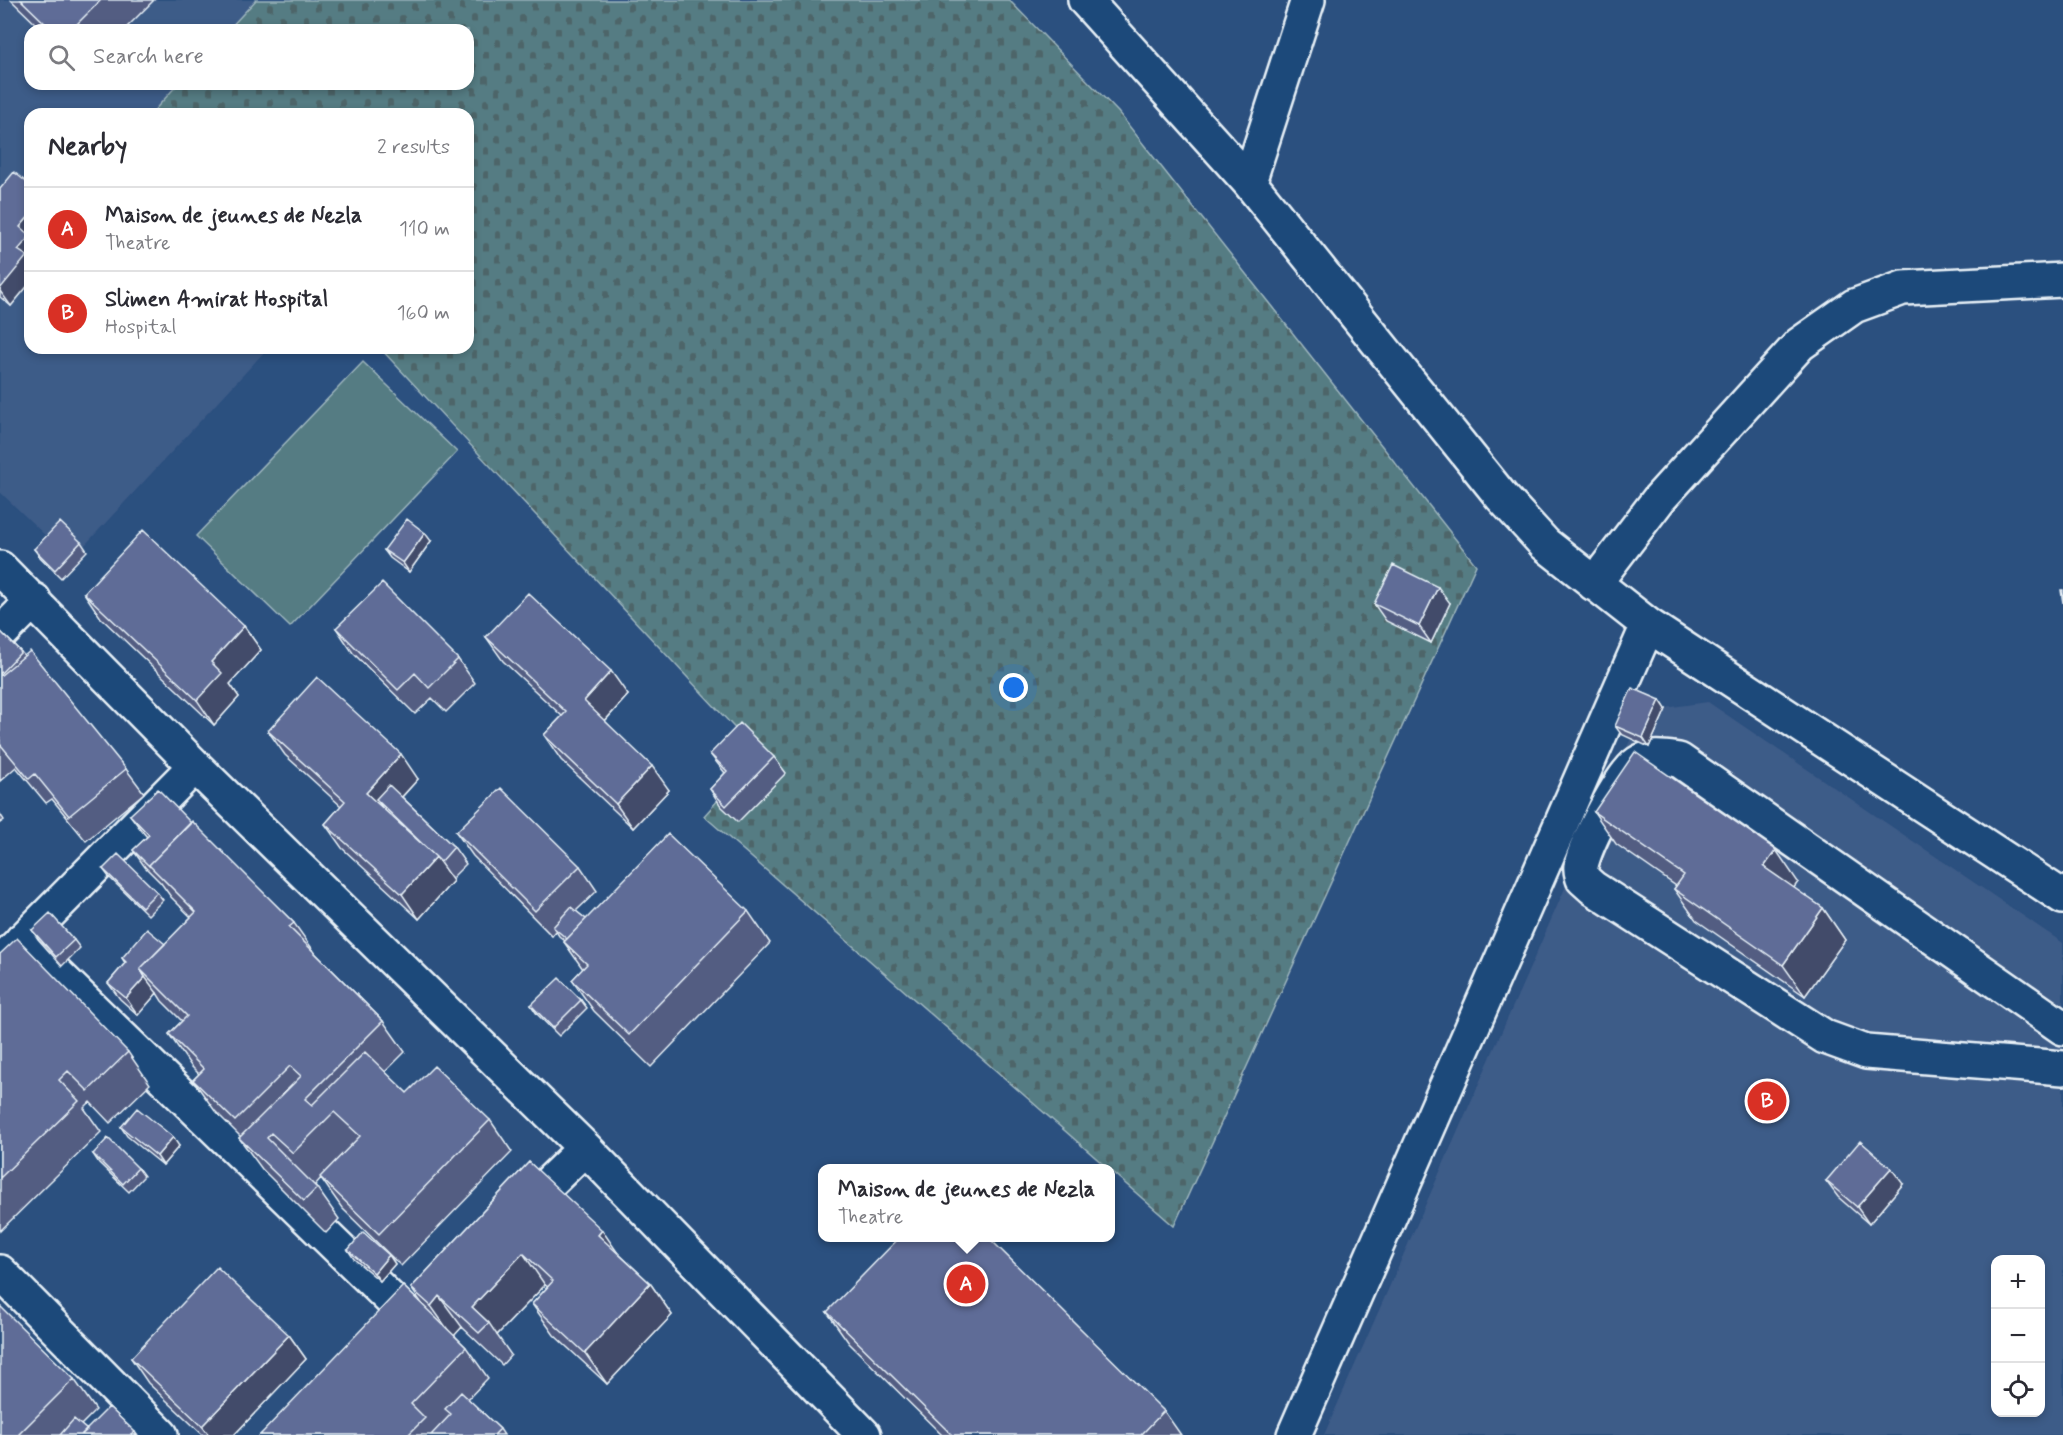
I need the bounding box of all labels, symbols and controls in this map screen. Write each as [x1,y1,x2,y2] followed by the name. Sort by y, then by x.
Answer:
[24,24,474,90] search box
[45,41,78,74] icon: search
[93,43,204,71] text: Search here
[48,130,127,164] text: Nearby
[377,134,450,161] text: 2 results
[105,202,362,230] text: Maison de jeunes de Nezla
[61,216,74,243] text: A
[399,216,450,243] text: 110 m
[105,230,170,257] text: Theatre
[105,286,328,314] text: Slimen Amirat Hospital
[61,300,74,327] text: B
[397,300,450,327] text: 160 m
[105,314,176,341] text: Hospital
[999,673,1028,702] your location
[1748,1078,1786,1124] pin: B
[818,1164,1115,1242] popup
[838,1176,1095,1204] text: Maison de jeunes de Nezla
[838,1204,903,1231] text: Theatre
[1991,1255,2045,1417] map controls
[1991,1255,2045,1309] button: +
[946,1262,986,1306] pin: A
[1991,1309,2045,1363] button: −
[1991,1363,2045,1417] button: locate

